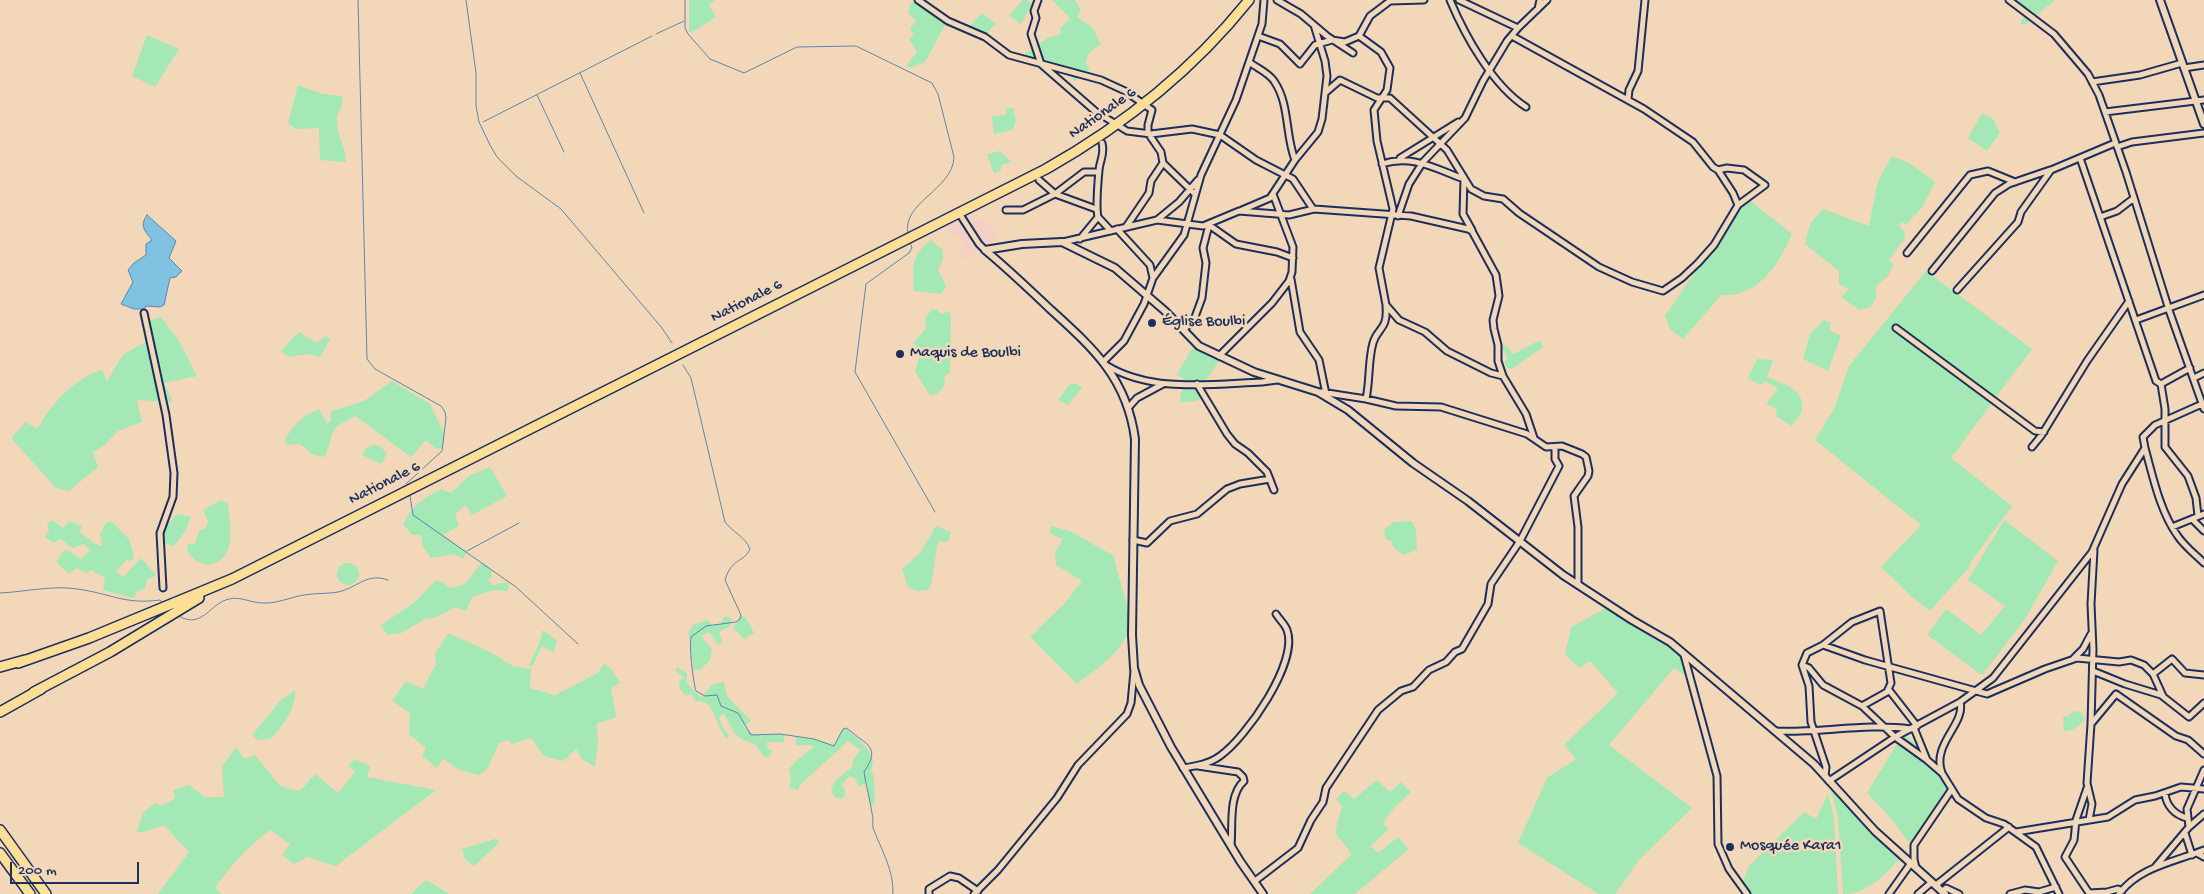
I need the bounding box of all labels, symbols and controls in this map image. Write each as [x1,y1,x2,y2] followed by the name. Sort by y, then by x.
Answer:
[1066,84,1140,144] street label: Nationale 6
[708,276,786,328] street label: Nationale 6
[1162,313,1245,333] place label: Église Boulbi
[1146,317,1158,329] marker: Église Boulbi
[910,344,1021,364] place label: Maquis de Boulbi
[894,348,906,360] marker: Maquis de Boulbi
[346,458,424,510] street label: Nationale 6
[1740,837,1841,857] place label: Mosquée Kara1
[1724,841,1736,853] marker: Mosquée Kara1
[12,852,141,884] scale bar
[18,862,57,880] text: 200 m

